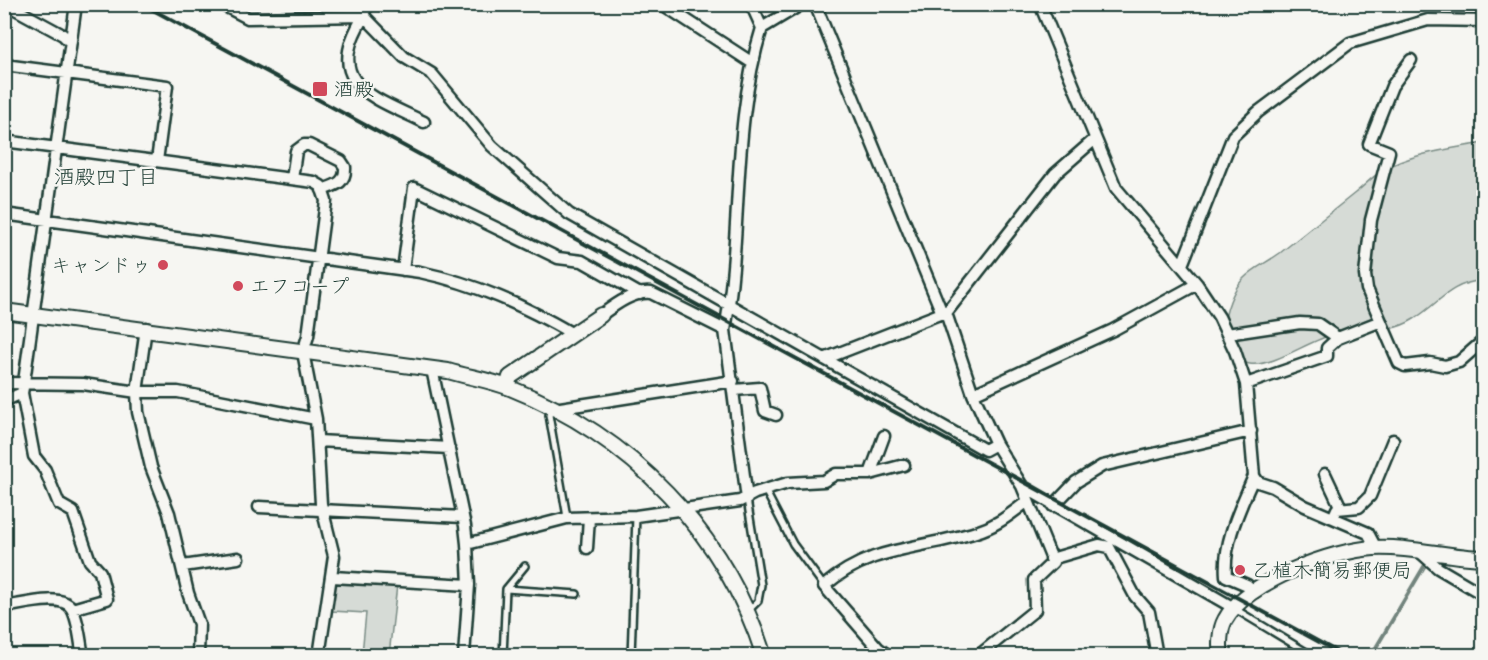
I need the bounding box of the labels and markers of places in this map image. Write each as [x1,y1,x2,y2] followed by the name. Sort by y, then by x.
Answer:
[334,76,374,101] place label: 酒殿
[311,80,329,98] marker: 酒殿
[51,252,151,277] place label: キャンドゥ
[156,258,170,272] marker: キャンドゥ
[250,273,349,298] place label: エフコープ
[231,279,245,293] marker: エフコープ
[1252,557,1412,582] place label: 乙植木簡易郵便局
[1233,563,1247,577] marker: 乙植木簡易郵便局

